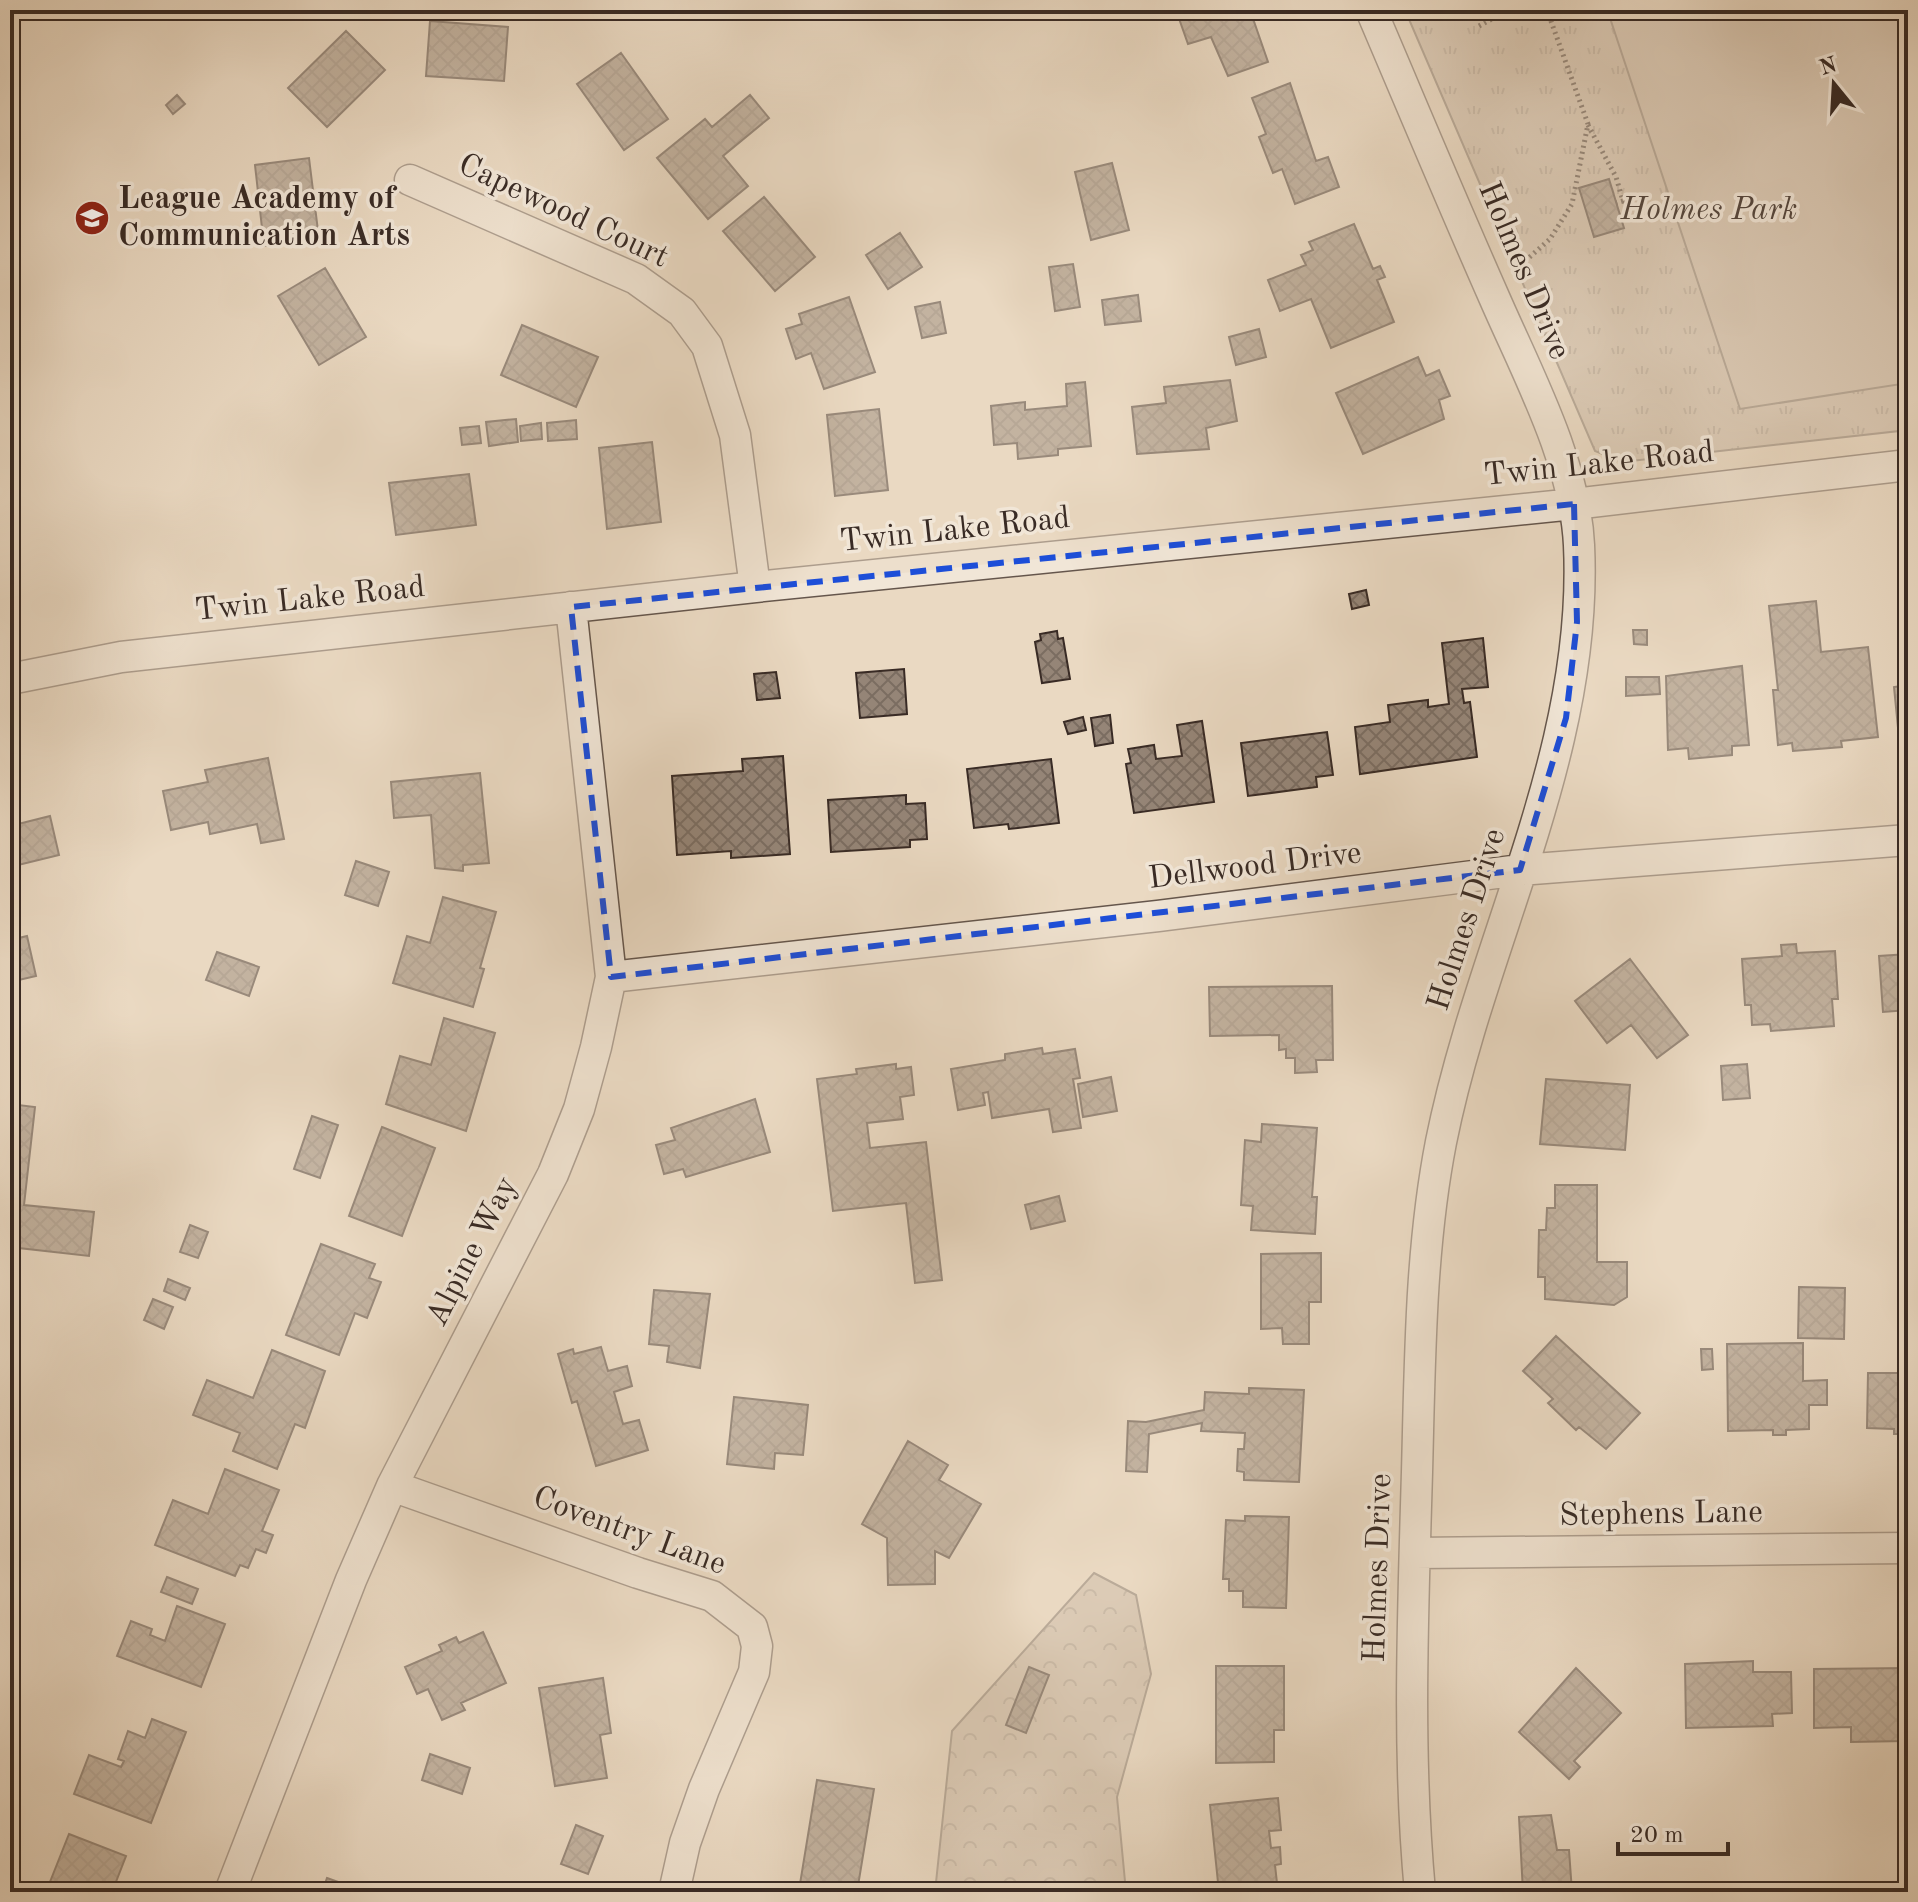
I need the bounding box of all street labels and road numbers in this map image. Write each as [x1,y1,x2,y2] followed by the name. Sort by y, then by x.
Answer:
[453,149,673,275] street label: Capewood Court
[1471,177,1575,365] street label: Holmes Drive
[1482,437,1716,493] street label: Twin Lake Road
[838,503,1072,559] street label: Twin Lake Road
[193,572,427,628] street label: Twin Lake Road
[1423,825,1513,1015] street label: Holmes Drive
[1147,838,1363,896] street label: Dellwood Drive
[422,1172,524,1332] street label: Alpine Way
[1360,1473,1398,1663] street label: Holmes Drive
[528,1482,730,1582] street label: Coventry Lane
[1559,1497,1763,1533] street label: Stephens Lane

